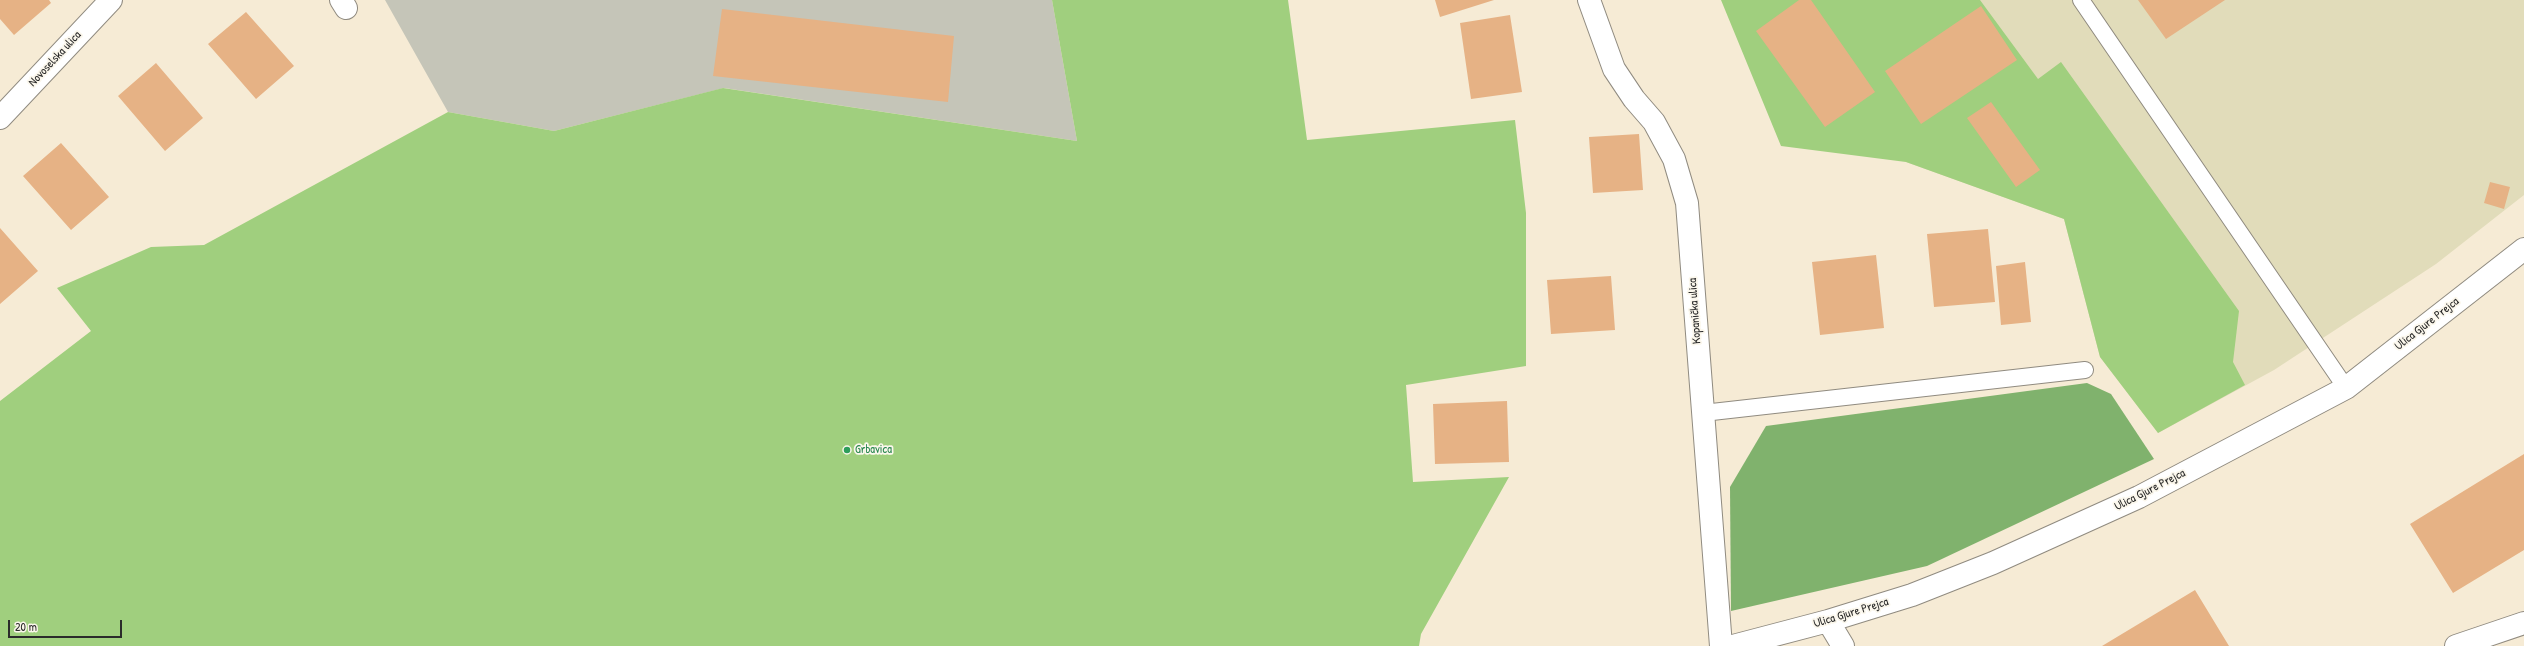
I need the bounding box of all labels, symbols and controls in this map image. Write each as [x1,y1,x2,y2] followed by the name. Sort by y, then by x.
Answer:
[26,28,84,90] street label: Novoselska ulica
[1686,277,1704,345] street label: Kopanička ulica
[2392,294,2462,354] street label: Ulica Gjure Prejca
[855,443,892,457] place label: Grbavica
[842,445,852,455] marker: Grbavica
[2112,466,2188,514] street label: Ulica Gjure Prejca
[1812,595,1890,631] street label: Ulica Gjure Prejca
[10,612,124,638] scale bar
[15,618,37,635] text: 20 m

